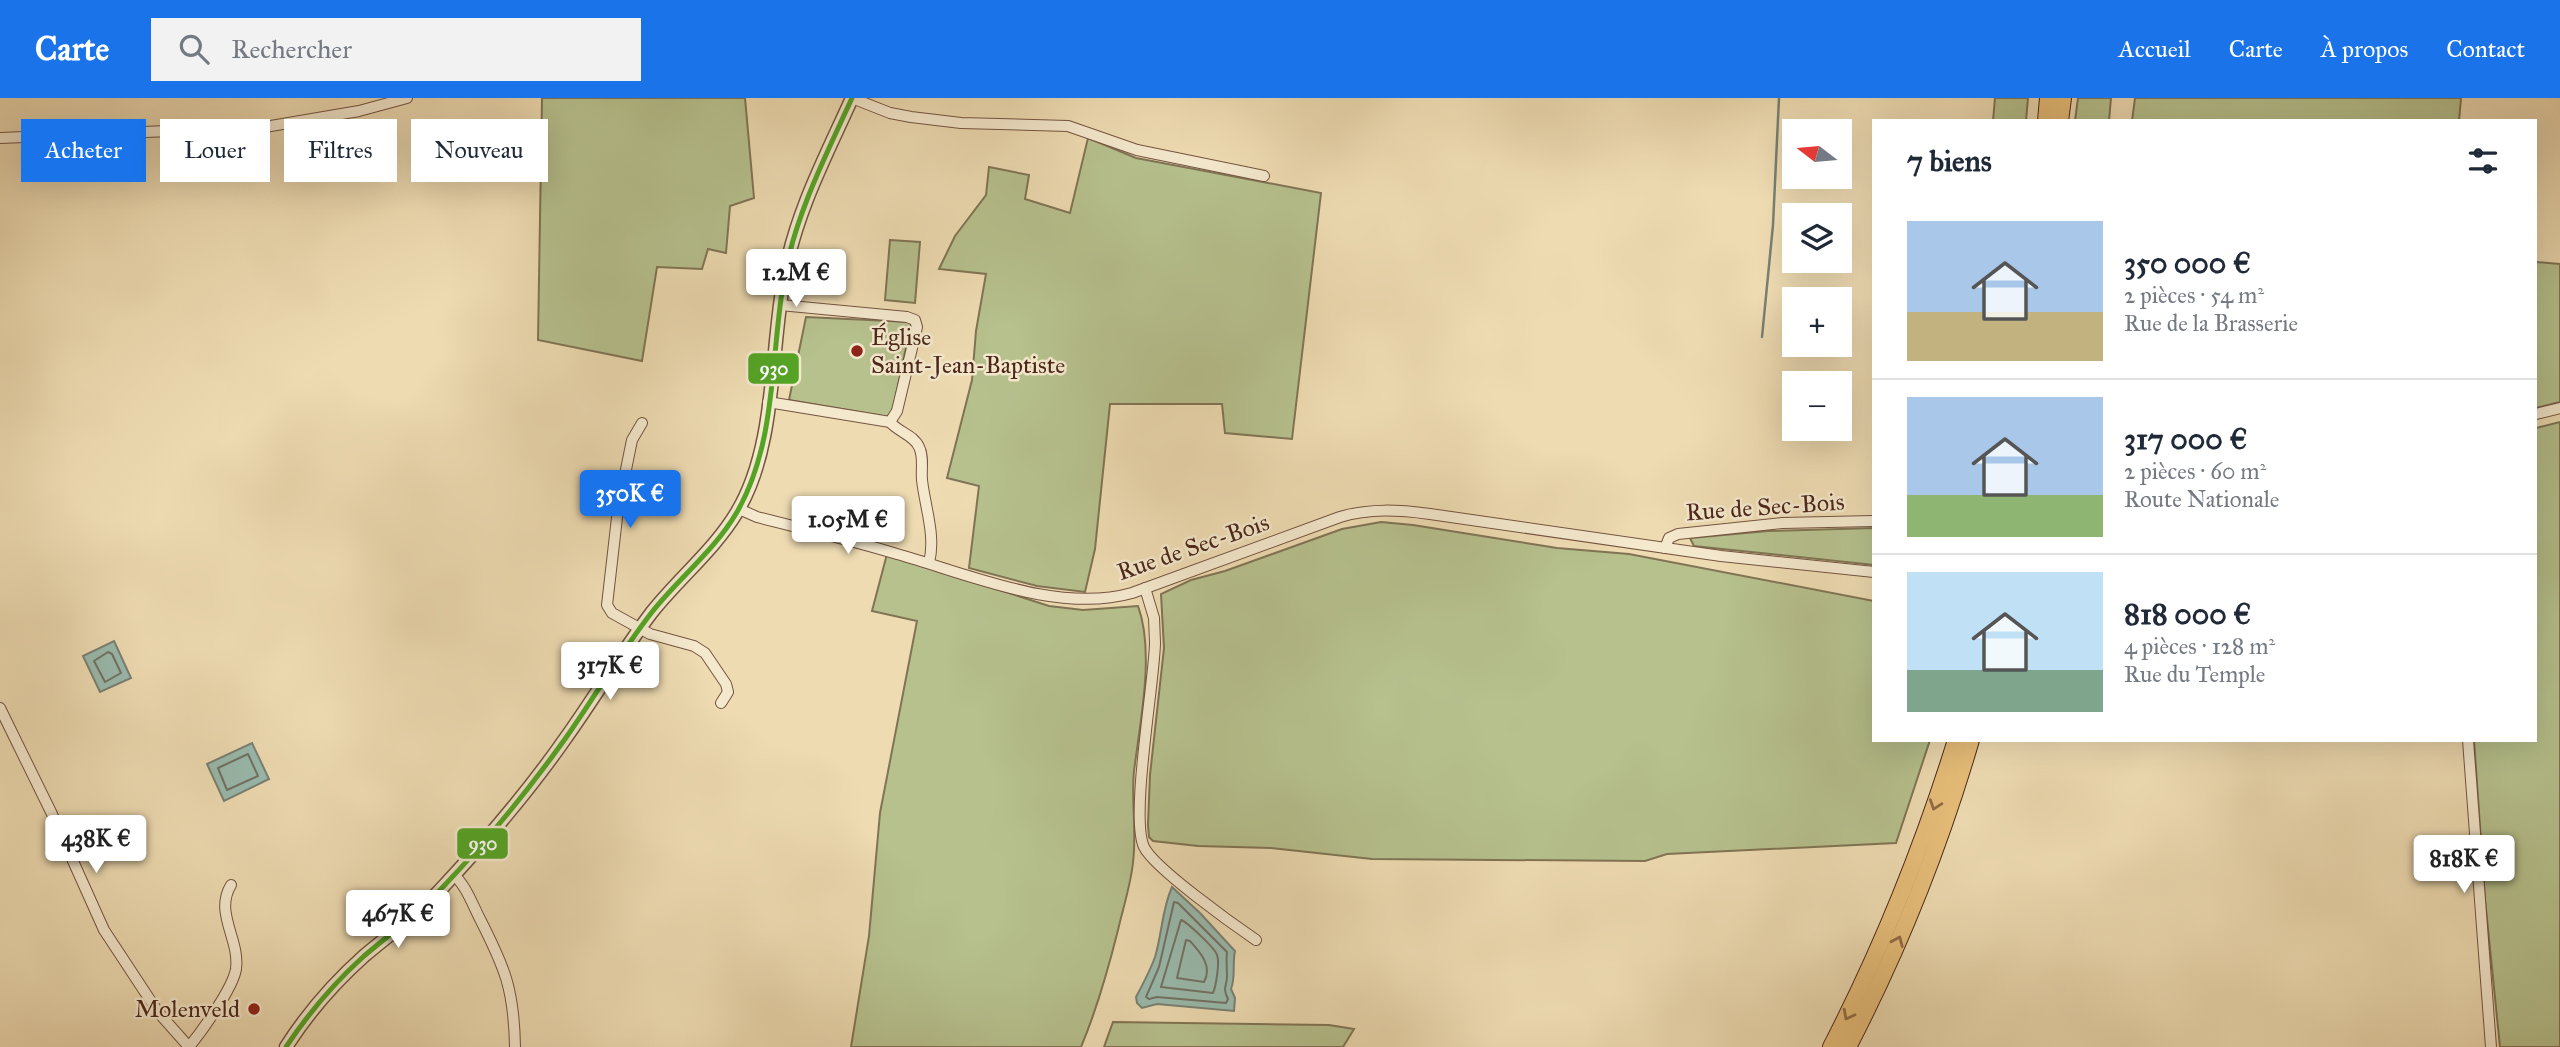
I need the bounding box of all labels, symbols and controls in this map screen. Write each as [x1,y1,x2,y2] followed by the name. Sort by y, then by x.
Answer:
[151,18,641,81] search box
[35,29,109,69] text: Carte
[175,30,213,68] icon: search
[231,33,352,65] text: Rechercher
[2119,34,2191,64] text: Accueil
[2229,34,2283,64] text: Carte
[2321,34,2408,64] text: À propos
[2446,34,2525,64] text: Contact
[21,119,146,182] chip: Acheter
[160,119,270,182] chip: Louer
[284,119,397,182] chip: Filtres
[411,119,548,182] chip: Nouveau
[1782,119,1852,189] north arrow
[1782,119,1852,441] map controls
[2464,142,2502,180] icon: filters
[1907,143,1992,179] text: 7 biens
[1782,203,1852,273] button: layers
[2124,245,2251,281] text: 350 000 €
[1963,249,2047,333] icon: home
[739,250,853,309] pin: 1.2M €
[762,258,830,286] text: 1.2M €
[2124,281,2264,309] text: 2 pièces · 54 m²
[1782,287,1852,357] button: +
[2124,309,2298,337] text: Rue de la Brasserie
[871,322,1065,380] place label: Église Saint-Jean-Baptiste
[849,343,865,359] marker: Église Saint-Jean-Baptiste
[747,352,800,385] line badge: 930
[760,357,788,381] text: 930
[1782,371,1852,441] button: −
[2124,421,2247,457] text: 317 000 €
[1963,425,2047,509] icon: home
[2124,457,2266,485] text: 2 pièces · 60 m²
[573,470,687,530] pin: 350K €
[596,479,664,507] text: 350K €
[2124,485,2279,513] text: Route Nationale
[1685,486,1845,528] street label: Rue de Sec-Bois
[783,496,913,556] pin: 1.05M €
[808,505,888,533] text: 1.05M €
[1113,507,1273,587] street label: Rue de Sec-Bois
[2124,596,2251,632] text: 818 000 €
[1963,600,2047,684] icon: home
[2124,632,2275,660] text: 4 pièces · 128 m²
[553,642,667,702] pin: 317K €
[577,651,643,679] text: 317K €
[2124,660,2265,688] text: Rue du Temple
[1929,799,1943,811] one-way arrow
[39,816,153,875] pin: 438K €
[61,824,131,852] text: 438K €
[456,827,509,860] line badge: 930
[469,832,497,856] text: 930
[2407,836,2521,895] pin: 818K €
[2430,844,2498,872] text: 818K €
[341,890,455,950] pin: 467K €
[362,899,434,927] text: 467K €
[1890,936,1904,949] one-way arrow
[135,994,240,1024] place label: Molenveld
[246,1001,262,1017] marker: Molenveld
[1842,1008,1856,1020] one-way arrow

